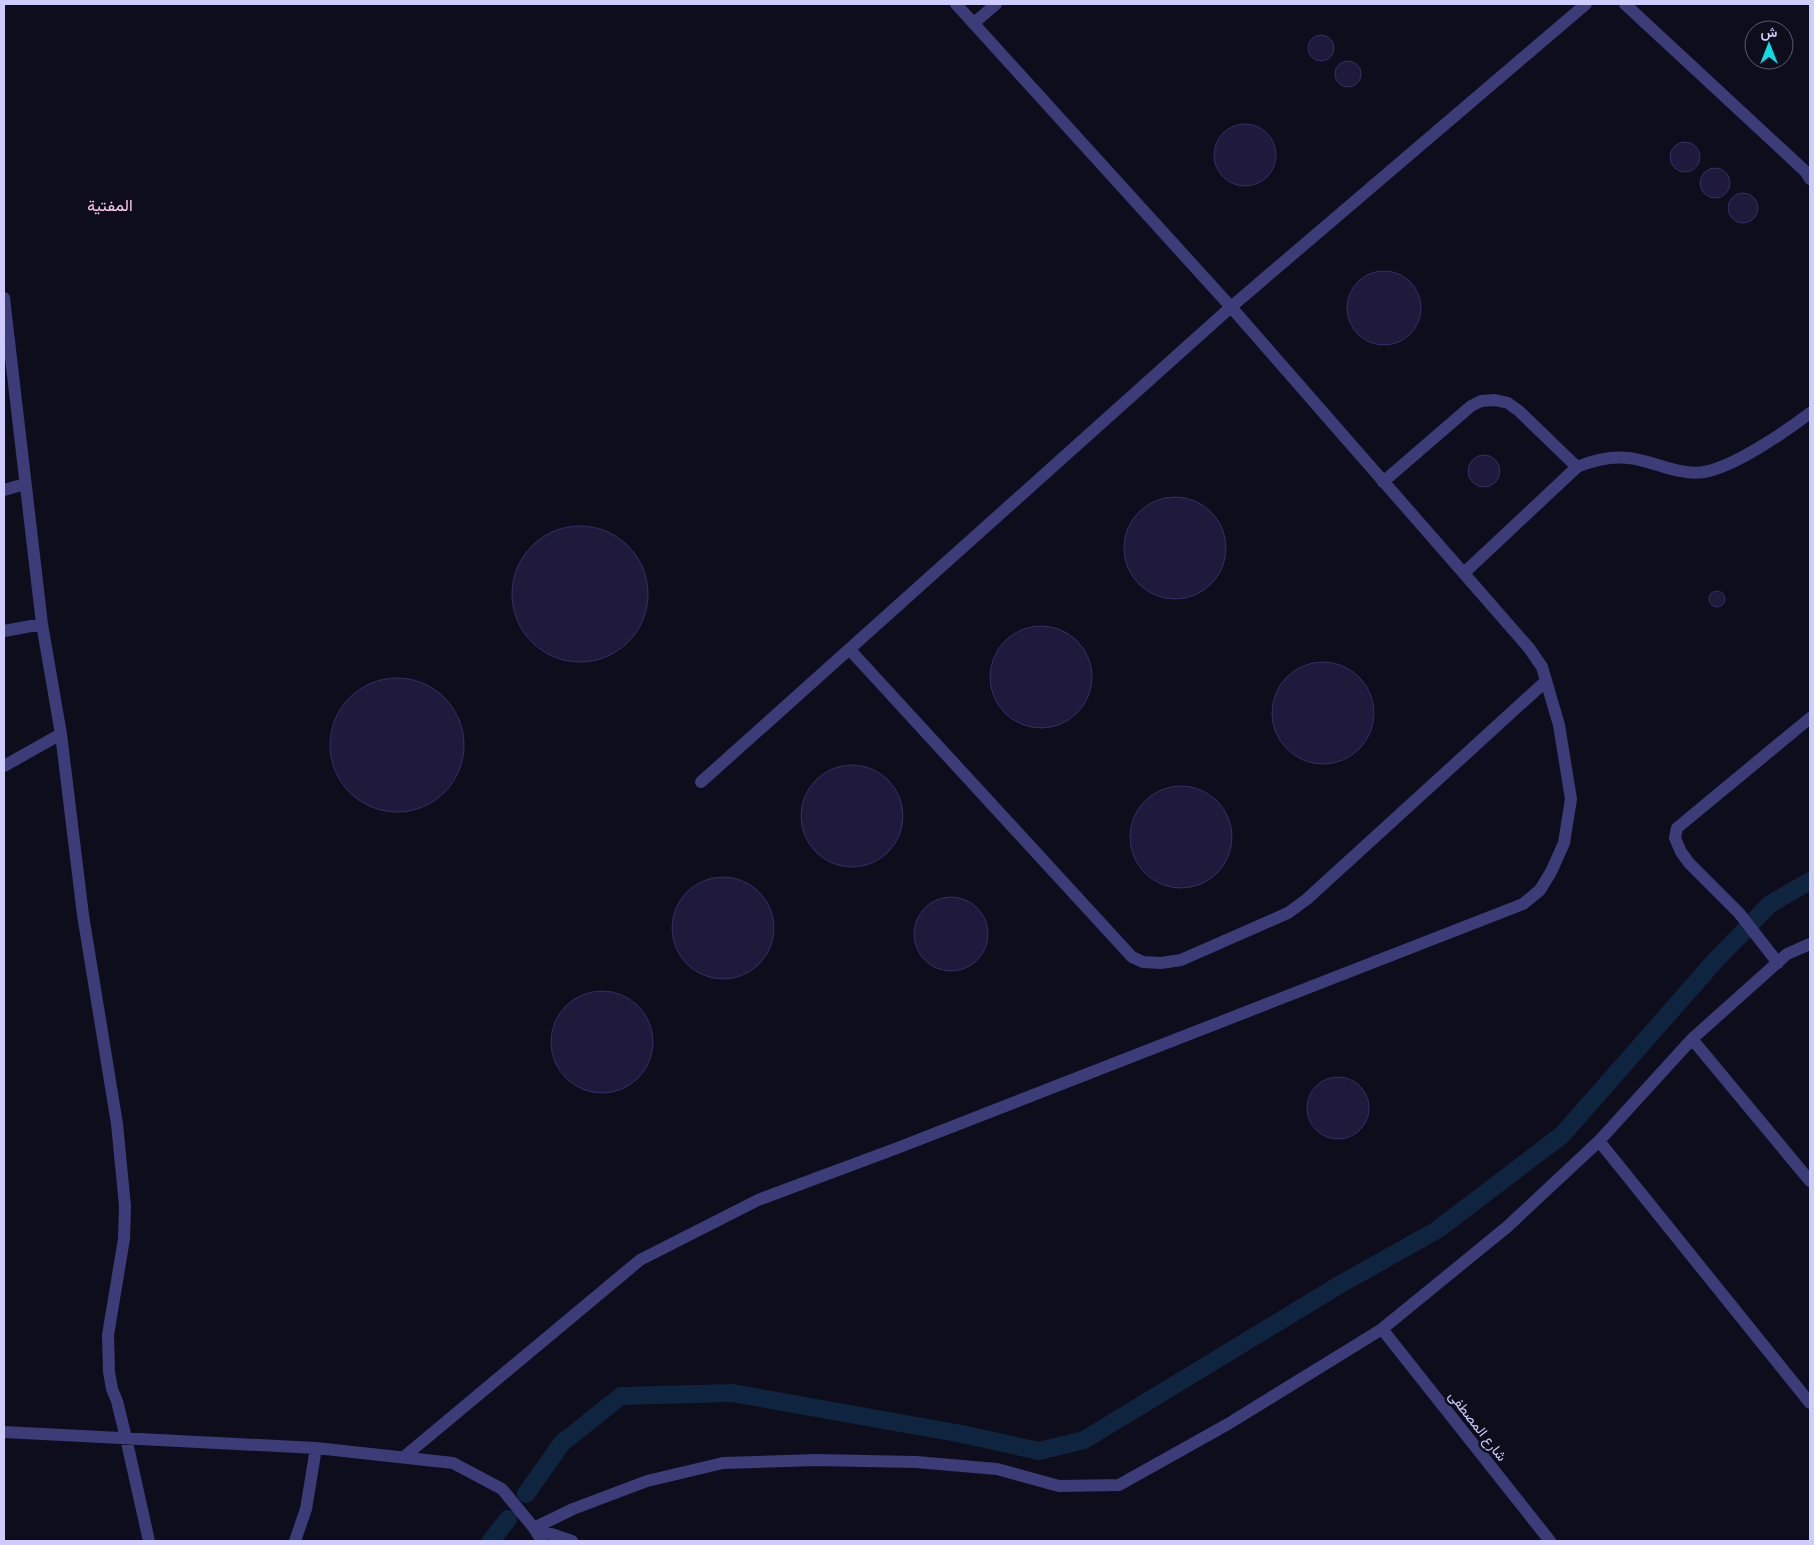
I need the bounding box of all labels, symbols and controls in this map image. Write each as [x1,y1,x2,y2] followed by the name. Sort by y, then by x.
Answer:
[1744,20,1794,70] north arrow
[1761,25,1778,42] text: ش
[87,197,133,217] district label: المفتية
[1443,1388,1509,1466] street label: شارع المصطفى

